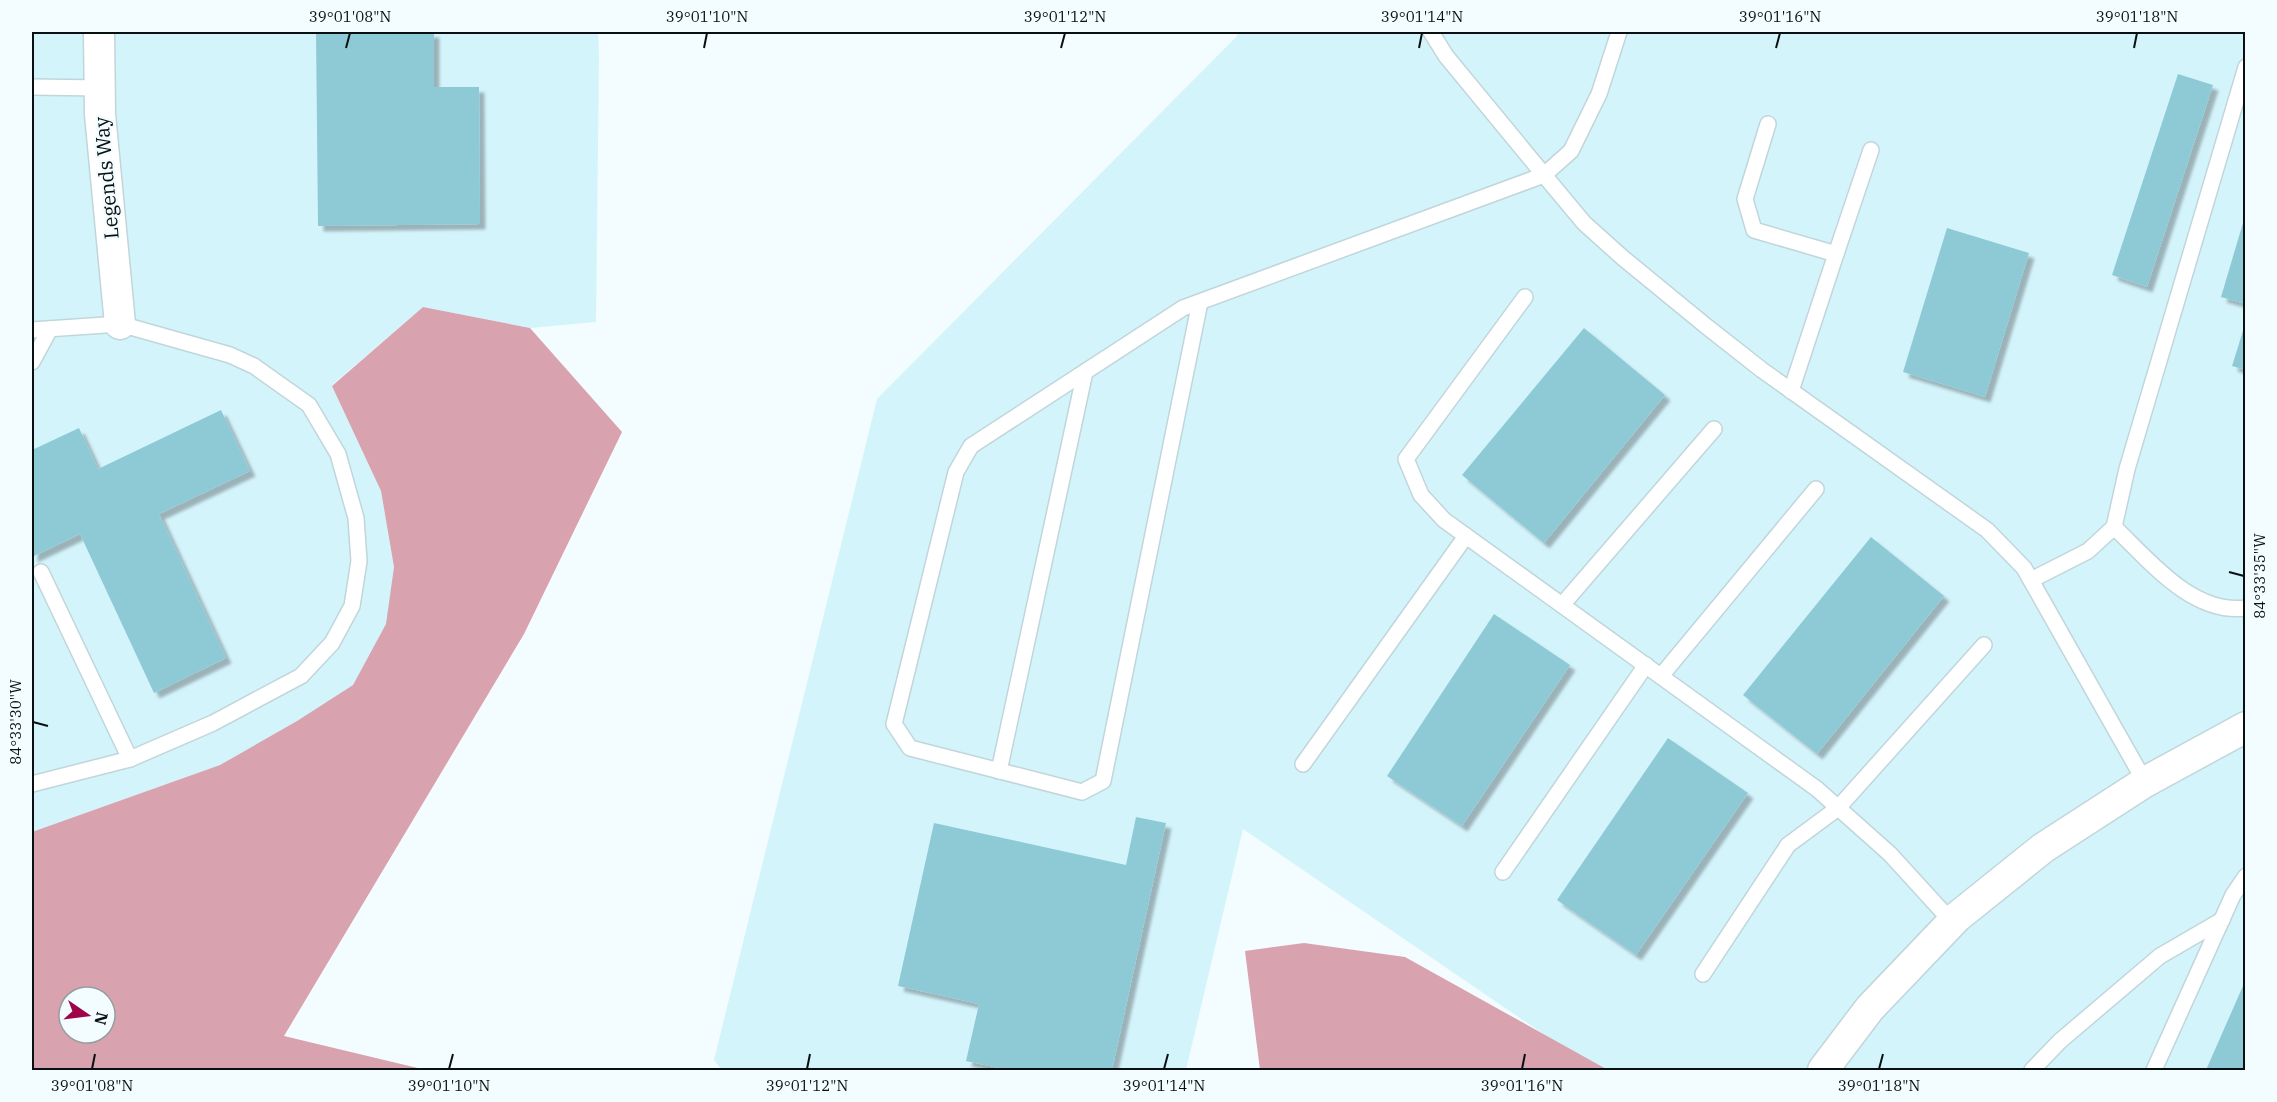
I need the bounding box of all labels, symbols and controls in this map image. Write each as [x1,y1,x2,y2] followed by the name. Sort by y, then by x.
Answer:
[309,7,391,26] text: 39°01'08"N
[666,7,748,26] text: 39°01'10"N
[1024,7,1106,26] text: 39°01'12"N
[1381,7,1463,26] text: 39°01'14"N
[1739,7,1821,26] text: 39°01'16"N
[2096,7,2178,26] text: 39°01'18"N
[87,115,125,240] street label: Legends Way
[2250,533,2269,619] text: 84°33'35"W
[6,679,25,765] text: 84°33'30"W
[57,985,117,1045] north arrow
[90,1010,113,1027] text: N
[51,1076,133,1095] text: 39°01'08"N
[408,1076,490,1095] text: 39°01'10"N
[766,1076,848,1095] text: 39°01'12"N
[1123,1076,1205,1095] text: 39°01'14"N
[1481,1076,1563,1095] text: 39°01'16"N
[1838,1076,1920,1095] text: 39°01'18"N

